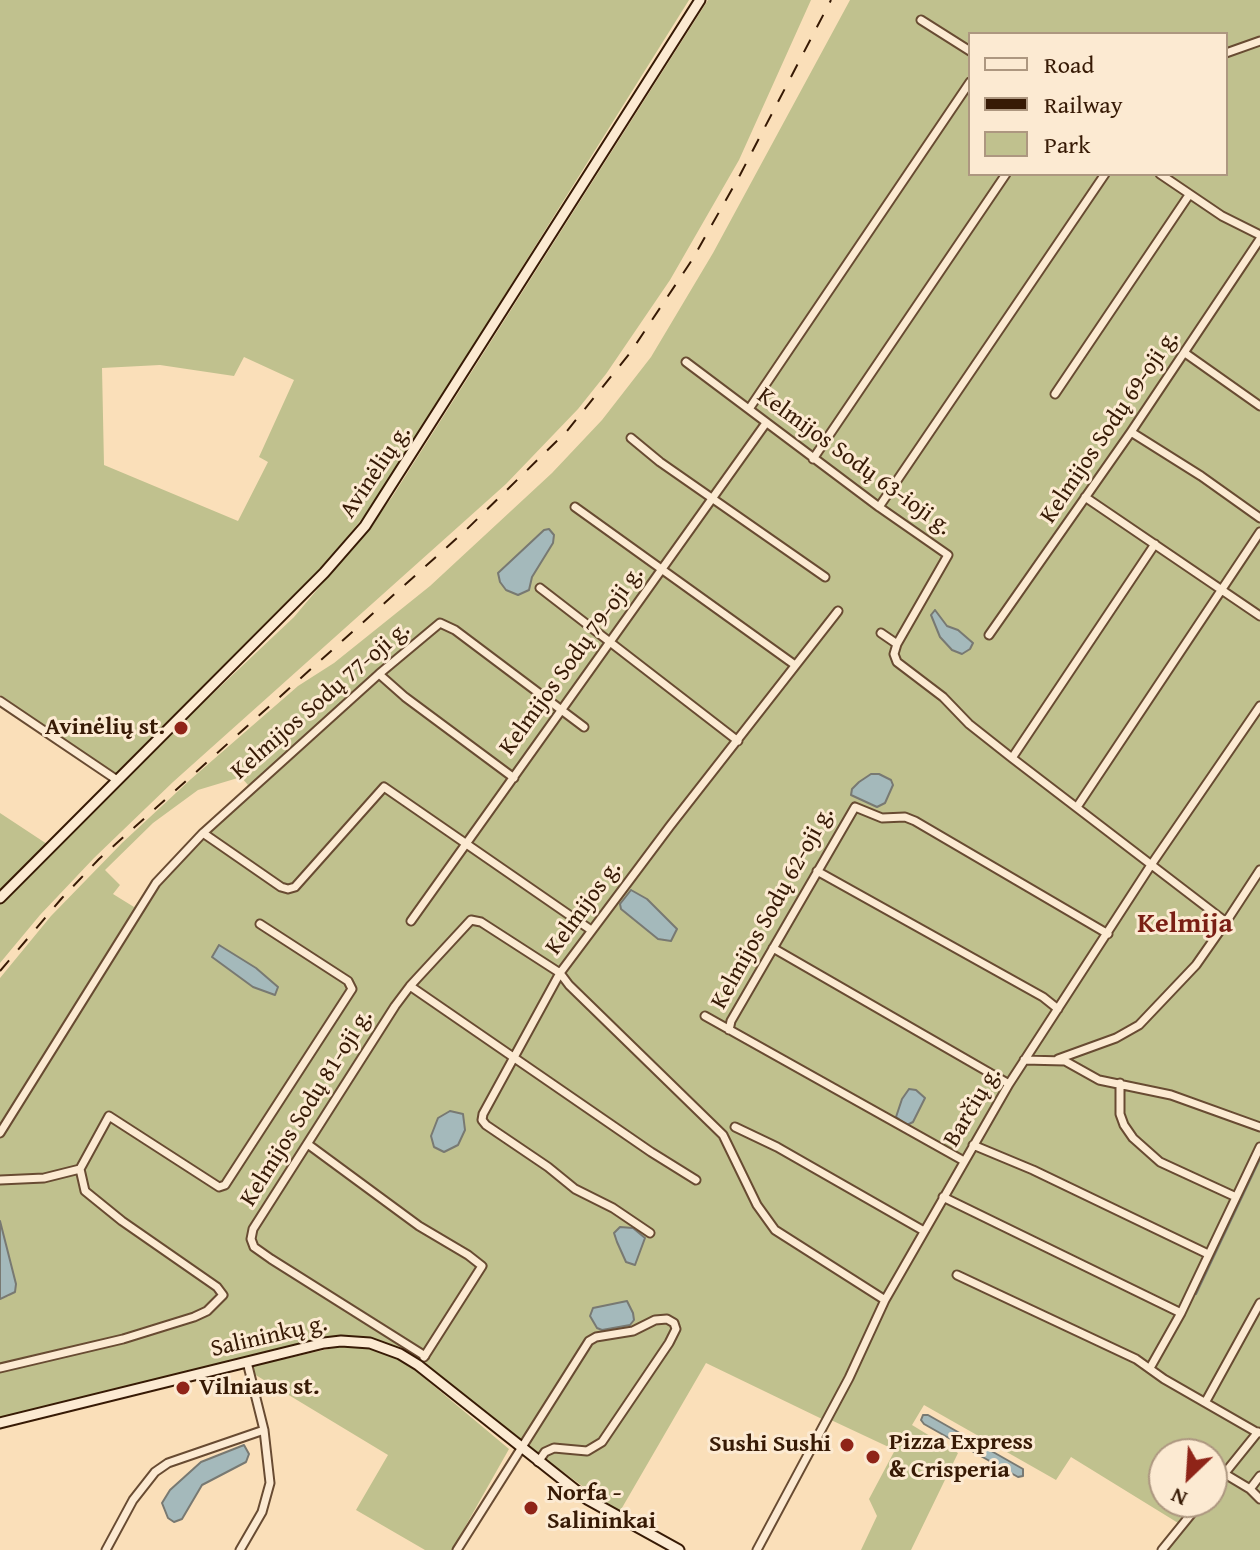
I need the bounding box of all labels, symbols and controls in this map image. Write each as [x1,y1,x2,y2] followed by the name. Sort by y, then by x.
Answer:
[968,32,1228,176] legend
[1044,47,1094,82] text: Road
[1044,87,1123,122] text: Railway
[1044,127,1090,162] text: Park
[1035,325,1185,529] street label: Kelmijos Sodų 69-oji g.
[751,382,957,542] street label: Kelmijos Sodų 63-ioji g.
[334,420,418,524] street label: Avinėlių g.
[494,561,650,761] street label: Kelmijos Sodų 79-oji g.
[226,616,416,786] street label: Kelmijos Sodų 77-oji g.
[45,714,165,742] place label: Avinėlių st.
[172,719,190,737] marker: Avinėlių st.
[705,802,841,1014] street label: Kelmijos Sodų 62-oji g.
[540,855,628,961] street label: Kelmijos g.
[1137,908,1233,942] district label: Kelmija
[235,1004,379,1212] street label: Kelmijos Sodų 81-oji g.
[938,1062,1008,1152] street label: Barčių g.
[208,1310,330,1364] street label: Salininkų g.
[199,1374,319,1402] place label: Vilniaus st.
[174,1379,192,1397] marker: Vilniaus st.
[889,1429,1033,1485] place label: Pizza Express & Crisperia
[709,1431,831,1459] place label: Sushi Sushi
[838,1436,856,1454] marker: Sushi Sushi
[1148,1438,1228,1518] north arrow
[864,1448,882,1466] marker: Pizza Express & Crisperia
[547,1480,656,1536] place label: Norfa - Salininkai
[1165,1480,1192,1516] text: N
[522,1499,540,1517] marker: Norfa - Salininkai

